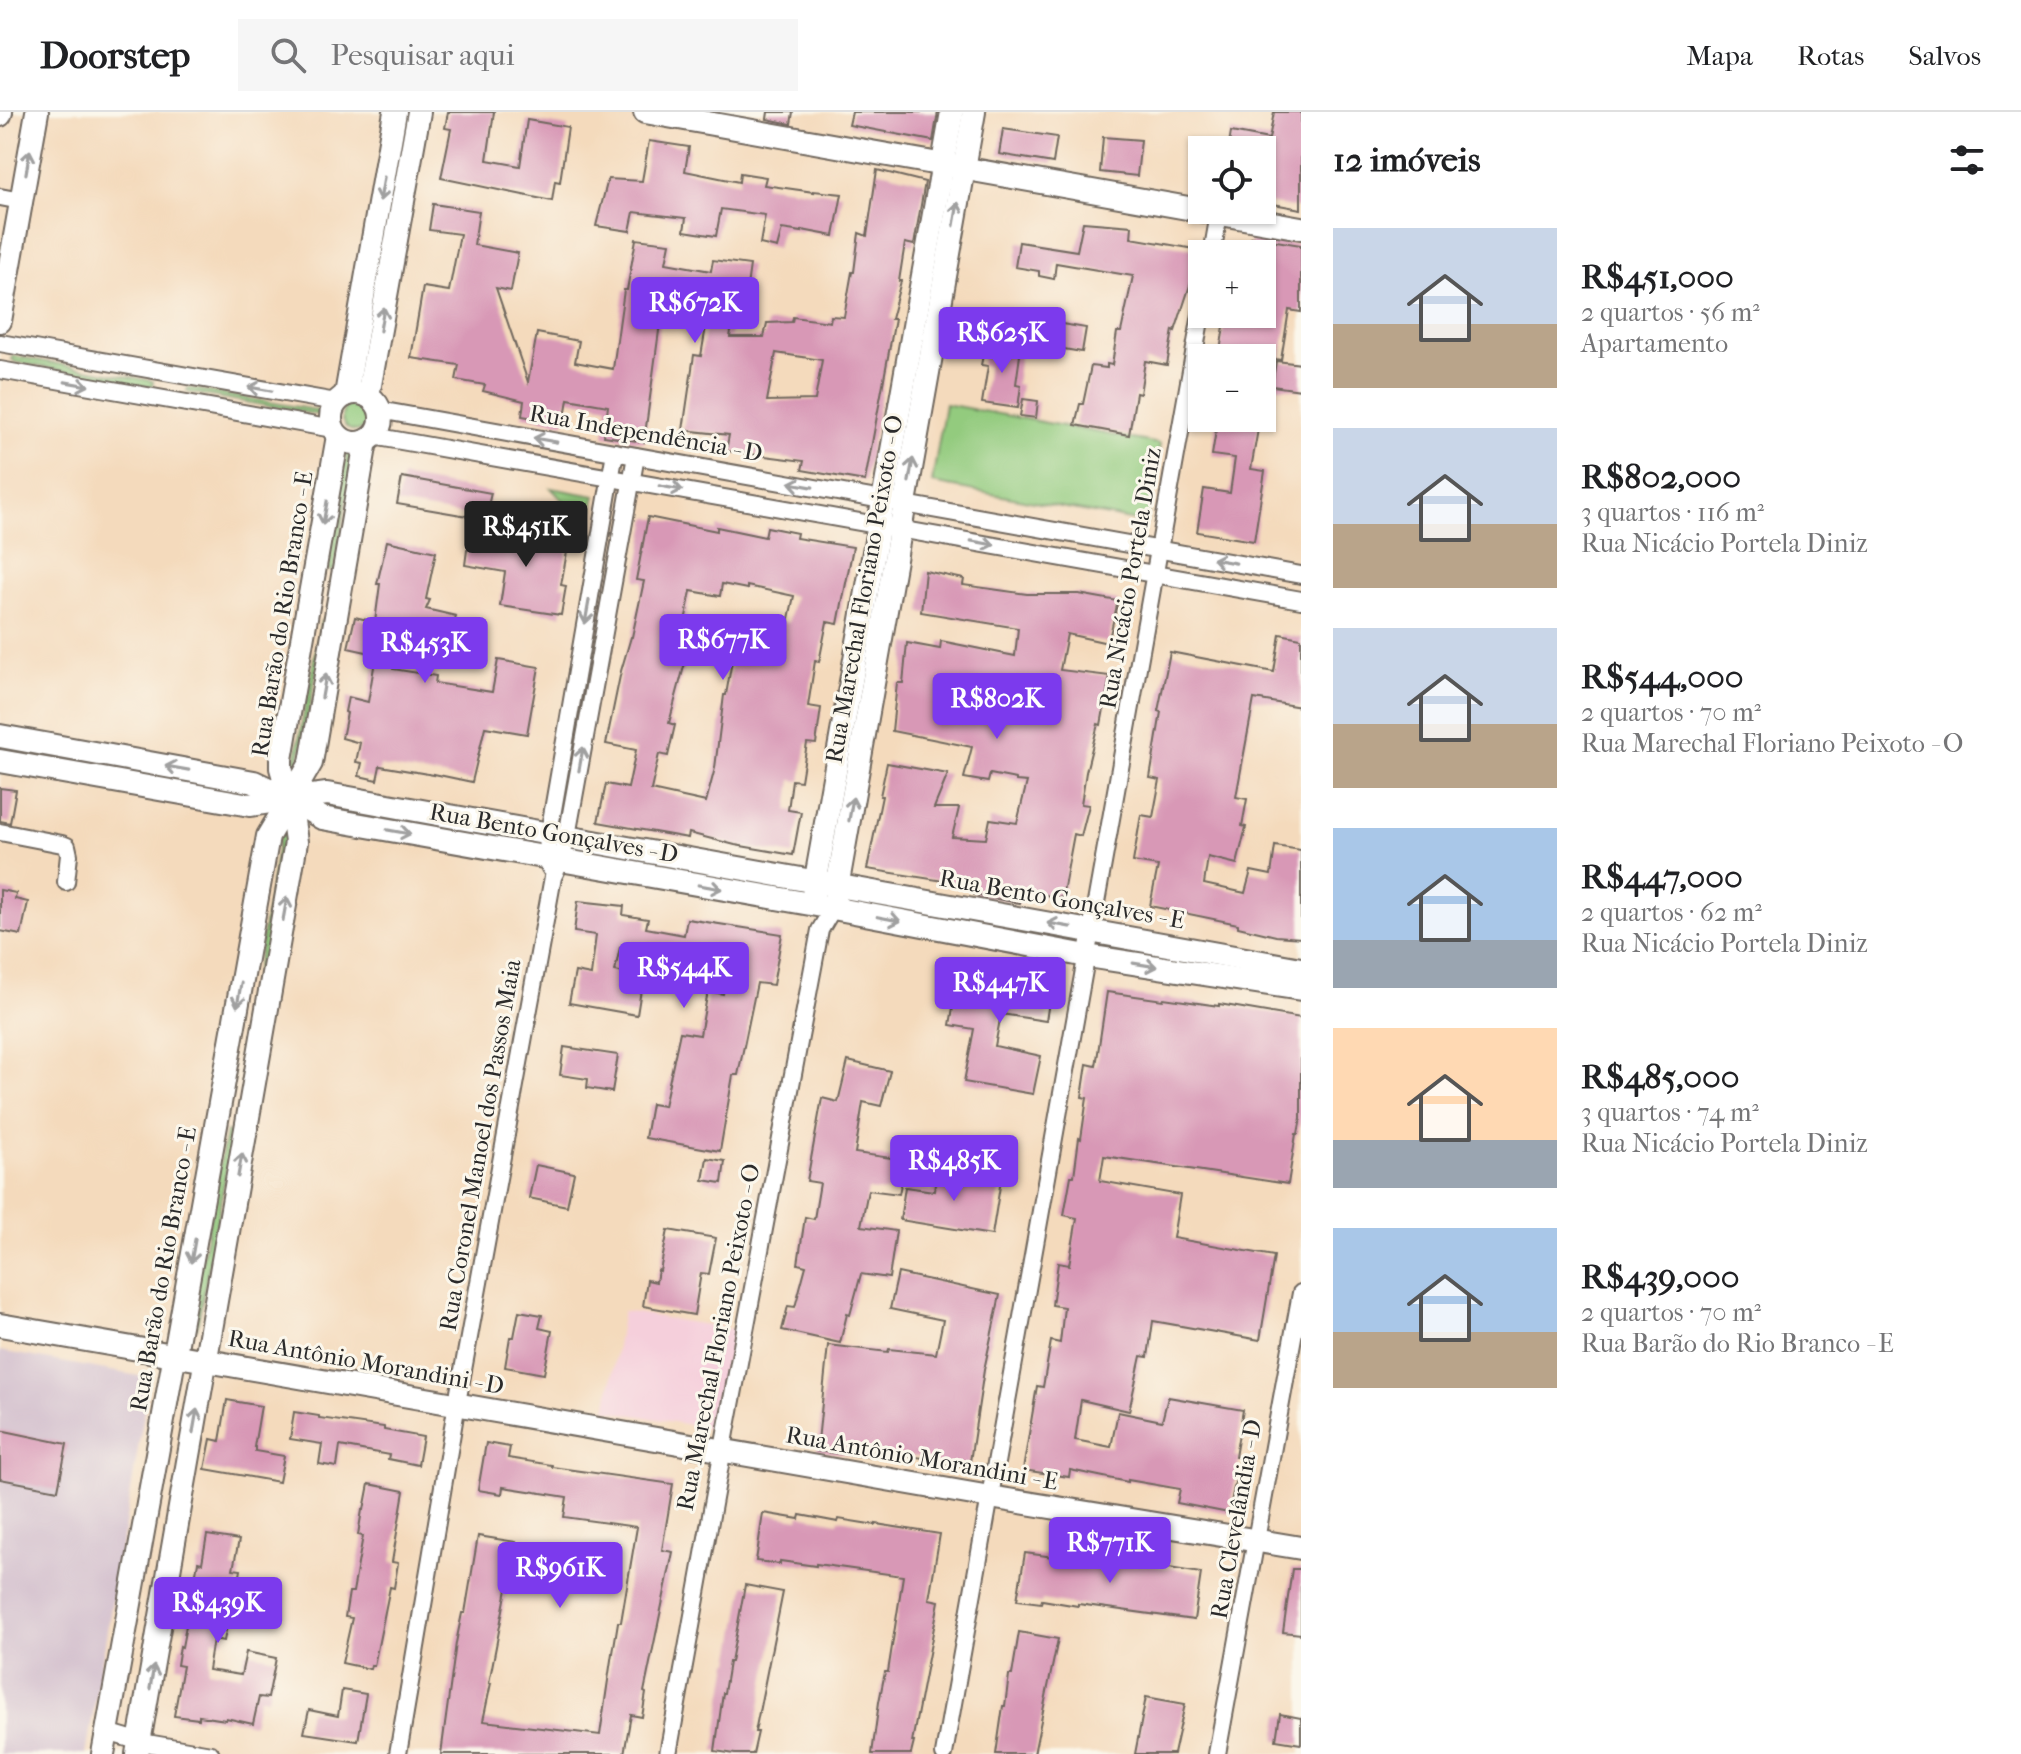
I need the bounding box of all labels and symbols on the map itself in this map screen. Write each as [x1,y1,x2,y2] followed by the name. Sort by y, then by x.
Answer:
[21,150,36,175] one-way arrow
[373,176,388,201] one-way arrow
[949,202,964,227] one-way arrow
[630,277,760,345] pin: R$672K
[375,307,390,332] one-way arrow
[937,307,1067,375] pin: R$625K
[64,377,89,392] one-way arrow
[247,380,273,395] one-way arrow
[527,399,765,467] street label: Rua Independência - D
[820,413,908,765] street label: Rua Marechal Floriano Peixoto - O
[532,431,558,446] one-way arrow
[1093,445,1167,711] street label: Rua Nicácio Portela Diniz
[904,458,919,483] one-way arrow
[246,469,318,759] street label: Rua Barão do Rio Branco - E
[789,476,814,491] one-way arrow
[657,481,683,496] one-way arrow
[316,500,331,525] one-way arrow
[461,501,591,569] pin: R$451K
[970,536,995,551] one-way arrow
[1212,552,1237,567] one-way arrow
[579,598,594,624] one-way arrow
[658,614,788,682] pin: R$677K
[360,617,490,685] pin: R$453K
[932,673,1062,741] pin: R$802K
[317,674,332,699] one-way arrow
[574,747,589,772] one-way arrow
[165,759,190,774] one-way arrow
[427,797,680,870] street label: Rua Bento Gonçalves - D
[845,797,860,822] one-way arrow
[386,825,411,840] one-way arrow
[937,864,1187,935] street label: Rua Bento Gonçalves - E
[697,881,722,896] one-way arrow
[278,897,293,922] one-way arrow
[876,912,902,927] one-way arrow
[1047,917,1072,932] one-way arrow
[619,942,749,1010] pin: R$544K
[433,956,527,1333] street label: Rua Coronel Manoel dos Passos Maia
[935,957,1065,1025] pin: R$447K
[1132,958,1157,973] one-way arrow
[231,982,246,1008] one-way arrow
[124,1124,202,1414] street label: Rua Barão do Rio Branco - E
[889,1135,1019,1203] pin: R$485K
[233,1153,248,1178] one-way arrow
[671,1161,765,1513] street label: Rua Marechal Floriano Peixoto - O
[185,1238,200,1263] one-way arrow
[226,1324,506,1400] street label: Rua Antônio Morandini - D
[189,1409,204,1434] one-way arrow
[1205,1417,1267,1621] street label: Rua Clevelândia - D
[784,1420,1060,1496] street label: Rua Antônio Morandini - E
[1045,1517,1175,1585] pin: R$771K
[495,1542,625,1610] pin: R$961K
[153,1577,283,1645] pin: R$439K
[145,1665,160,1691] one-way arrow

